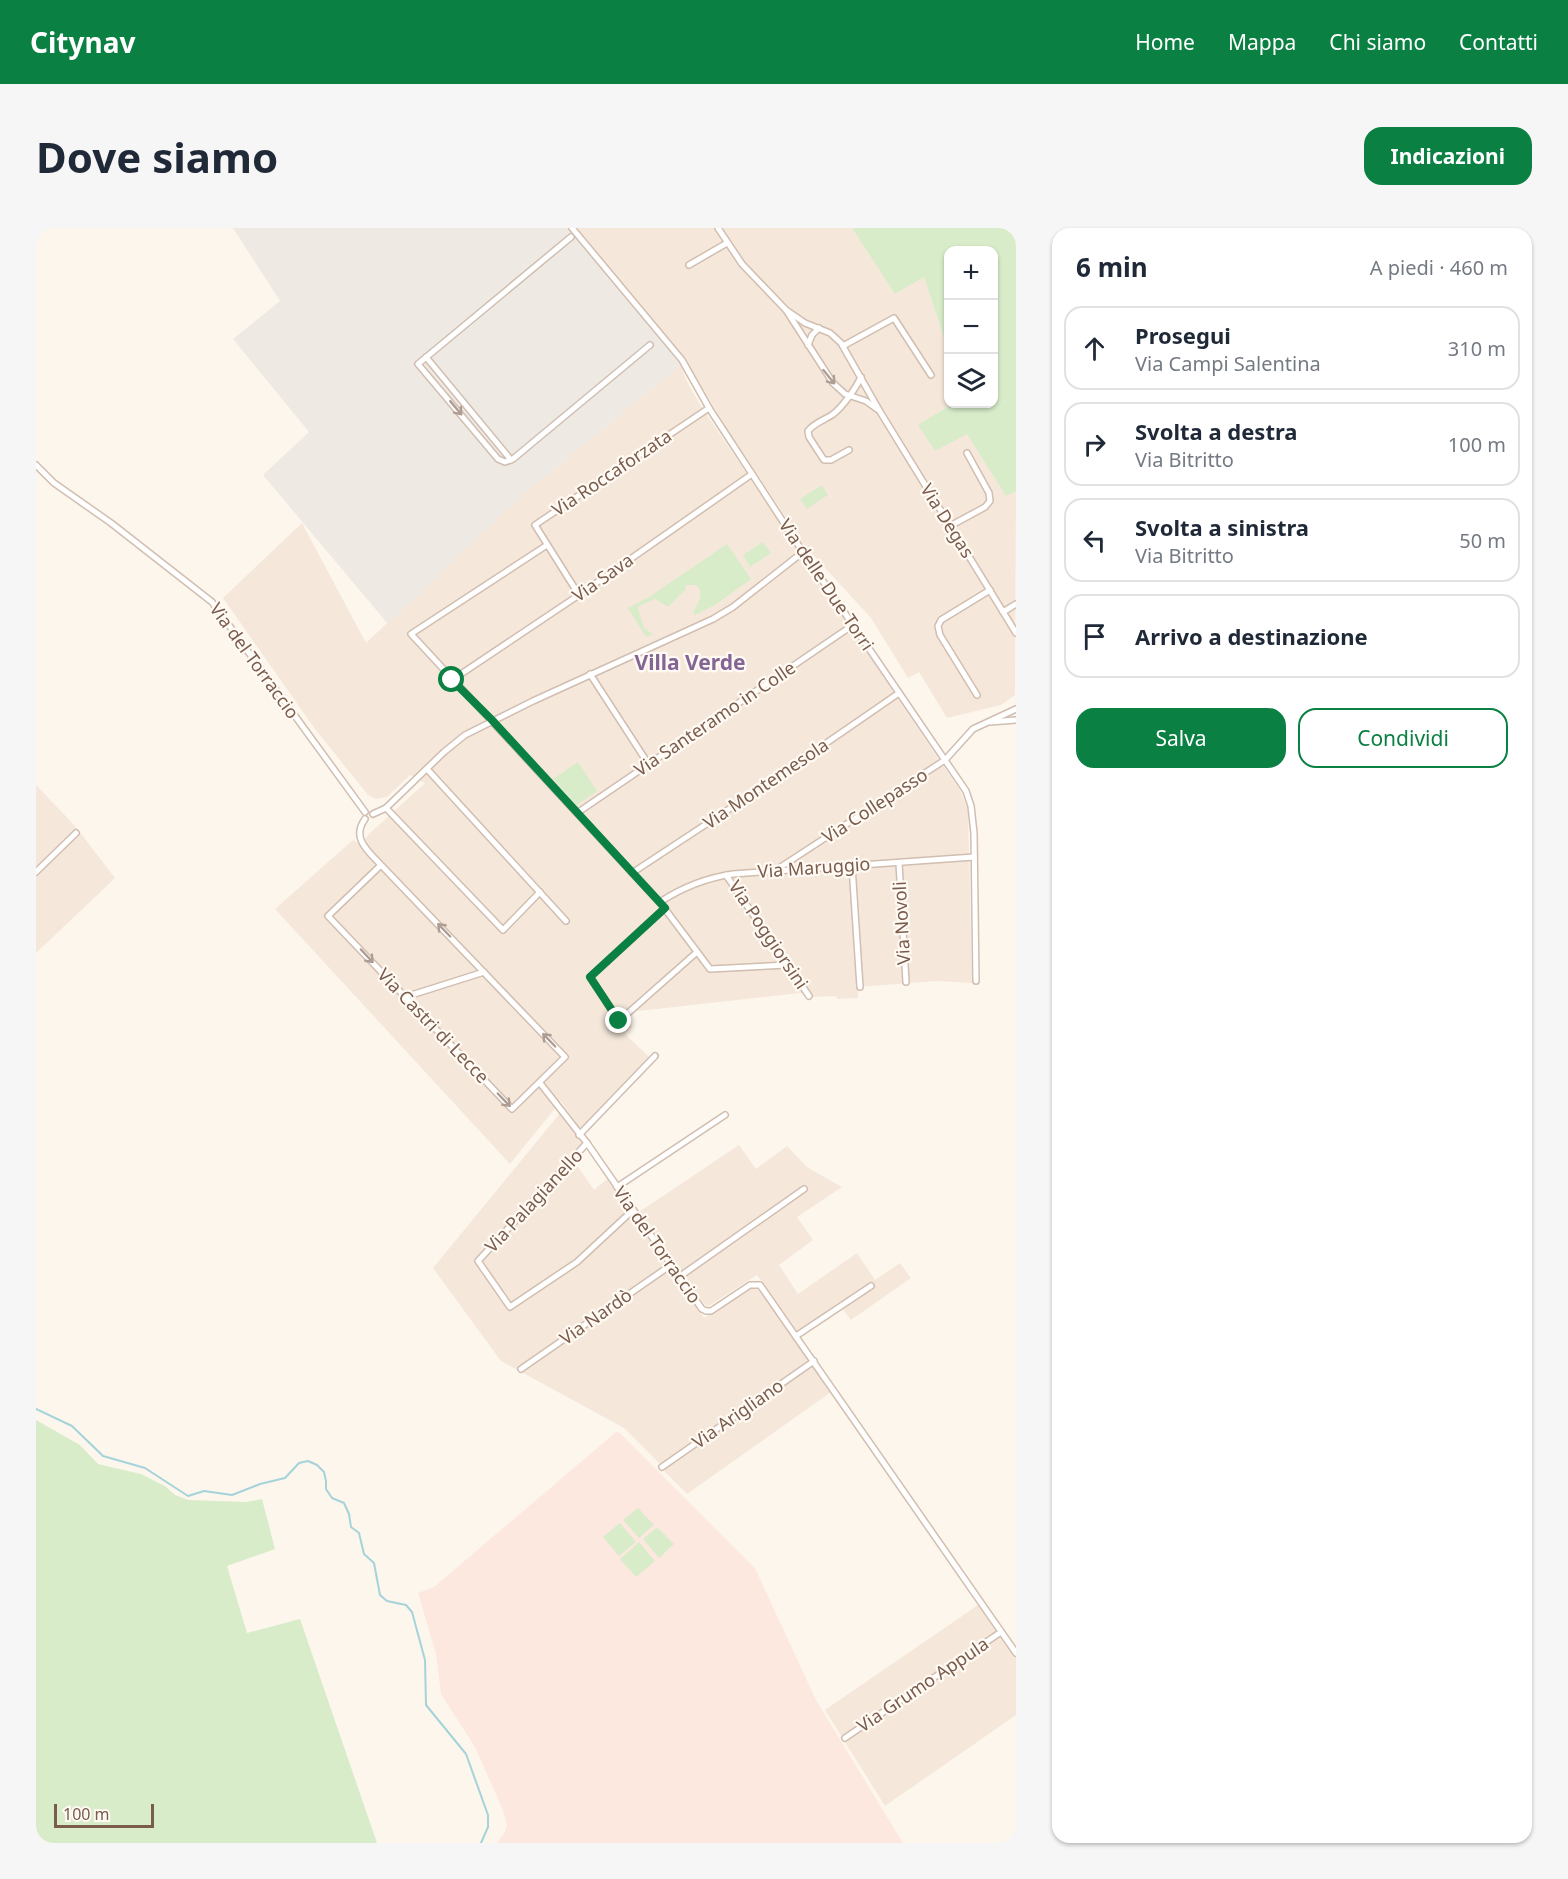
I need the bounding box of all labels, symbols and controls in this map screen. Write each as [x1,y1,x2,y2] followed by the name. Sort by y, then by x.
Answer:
[30,23,135,61] text: Citynav
[1135,28,1195,56] text: Home
[1228,28,1296,56] text: Mappa
[1329,28,1426,56] text: Chi siamo
[1459,28,1538,56] text: Contatti
[1364,127,1532,185] button: Indicazioni
[36,128,278,185] text: Dove siamo
[944,246,998,408] map controls
[944,246,998,300] button: +
[1076,249,1148,285] text: 6 min
[1370,254,1508,281] text: A piedi · 460 m
[944,300,998,354] button: −
[1135,320,1231,350] text: Prosegui
[1078,332,1111,365] icon: ahead
[1448,335,1506,362] text: 310 m
[1135,350,1321,377] text: Via Campi Salentina
[944,354,998,408] button: layers
[822,369,835,385] one-way arrow
[449,400,462,416] one-way arrow
[1135,416,1298,446] text: Svolta a destra
[547,423,676,521] street label: Via Roccaforzata
[1078,428,1111,461] icon: right
[1448,431,1506,458] text: 100 m
[1135,446,1234,473] text: Via Bitritto
[916,479,980,562] street label: Via Degas
[1135,512,1309,542] text: Svolta a sinistra
[774,514,880,655] street label: Via delle Due Torri
[1078,524,1111,557] icon: left
[1459,527,1506,554] text: 50 m
[1135,542,1234,569] text: Via Bitritto
[567,547,638,607] street label: Via Sava
[205,598,305,723] street label: Via del Torraccio
[1078,620,1111,653] icon: arrive
[1135,621,1368,651] text: Arrivo a destinazione
[634,648,746,676] district label: Villa Verde
[629,655,800,781] street label: Via Santeramo in Colle
[438,666,464,692] route start
[1076,708,1286,768] button: Salva
[1298,708,1508,768] button: Condividi
[698,732,833,834] street label: Via Montemesola
[817,762,932,848] street label: Via Collepasso
[757,851,871,883] street label: Via Maruggio
[724,875,814,993] street label: Via Poggiorsini
[887,881,915,966] street label: Via Novoli
[436,923,451,938] one-way arrow
[359,949,374,964] one-way arrow
[373,963,495,1088] street label: Via Castri di Lecce
[605,1007,631,1033] route end
[541,1033,556,1048] one-way arrow
[496,1092,510,1107] one-way arrow
[479,1143,587,1257] street label: Via Palagianello
[608,1181,707,1308] street label: Via del Torraccio
[555,1283,636,1350] street label: Via Nardò
[687,1373,788,1453] street label: Via Arigliano
[852,1631,993,1737] street label: Via Grumo Appula
[54,1801,154,1828] scale bar
[63,1803,110,1825] text: 100 m

